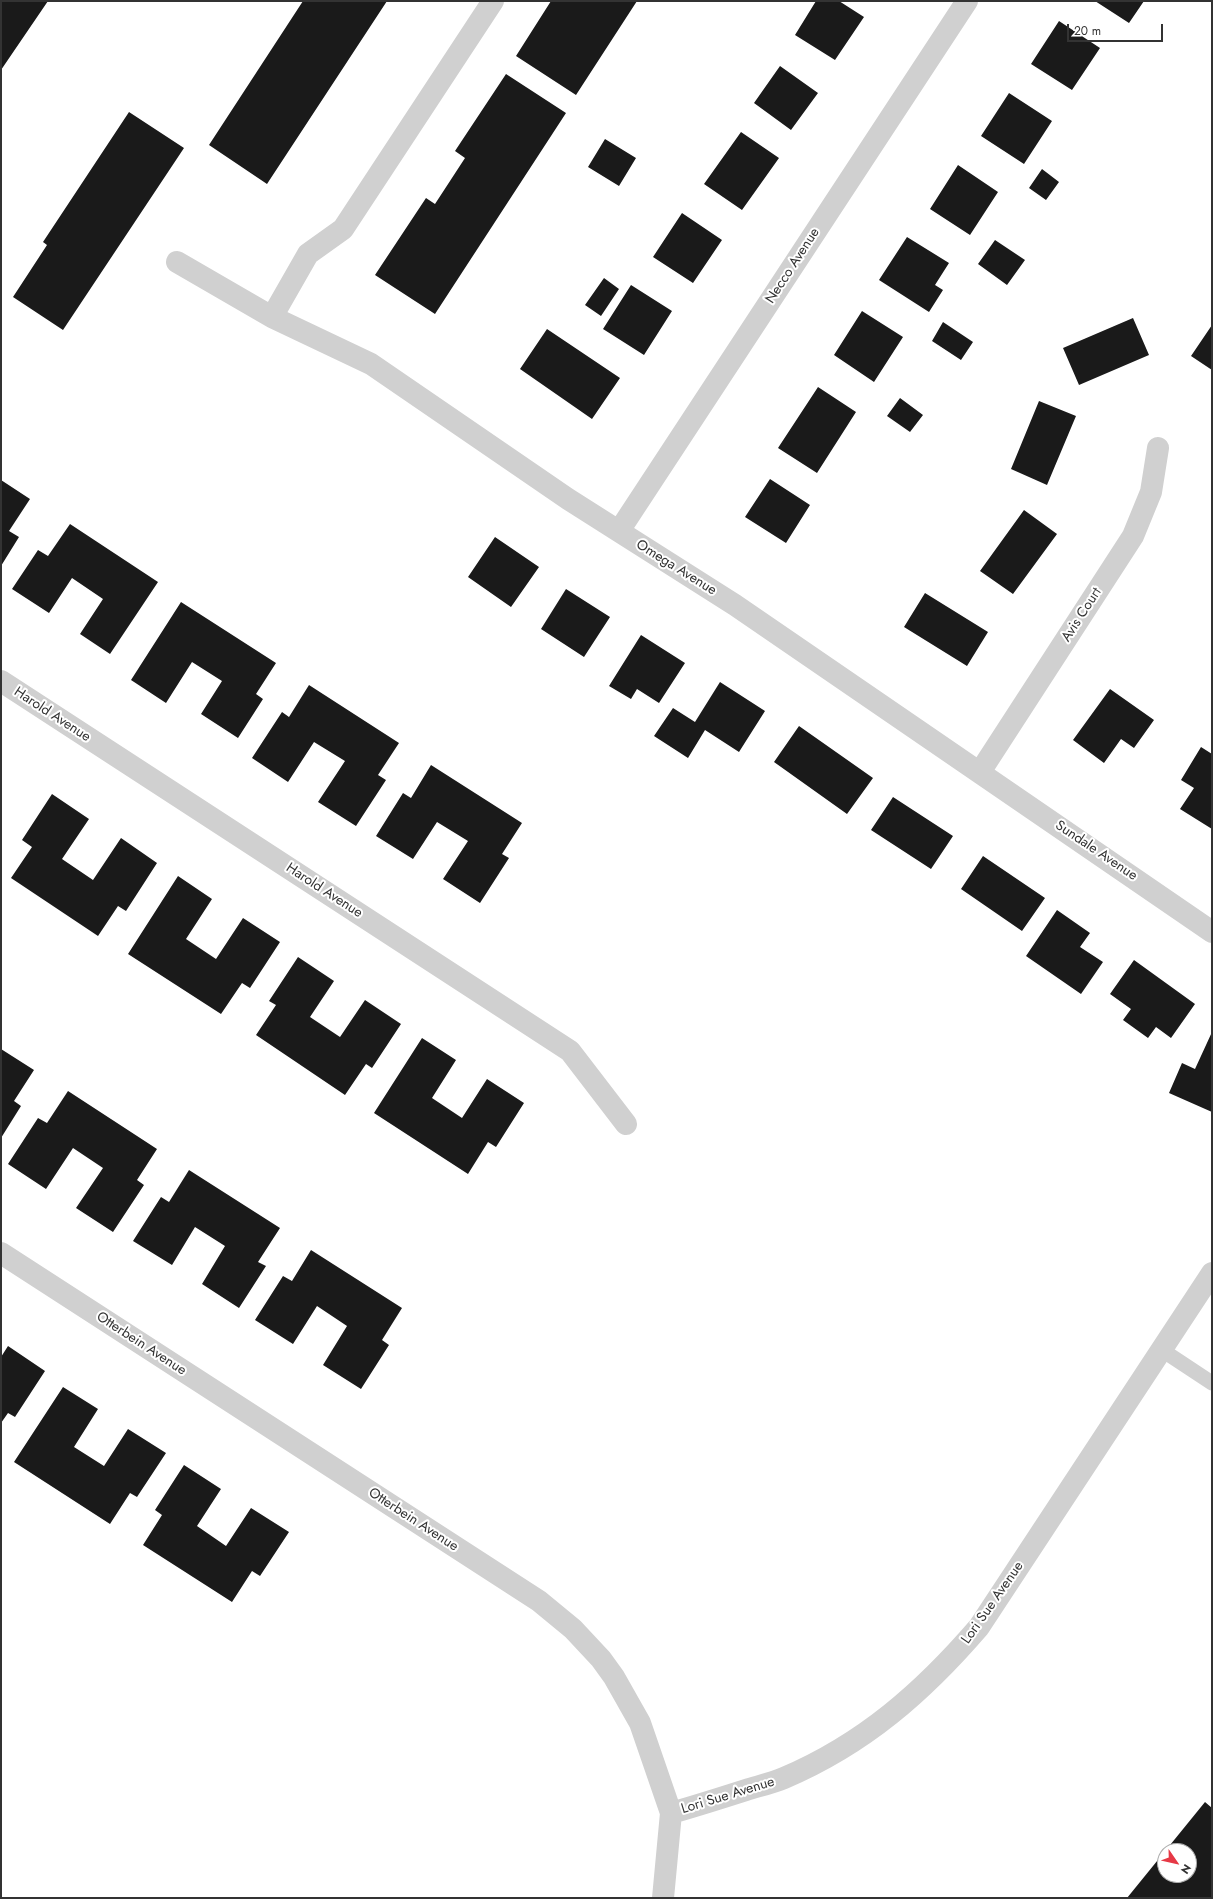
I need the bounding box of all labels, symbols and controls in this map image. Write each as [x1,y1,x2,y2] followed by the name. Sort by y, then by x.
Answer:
[1069,16,1165,42] scale bar
[1074,22,1101,40] text: 20 m
[762,225,824,307] street label: Necco Avenue
[633,537,719,599] street label: Omega Avenue
[1058,585,1106,645] street label: Avis Court
[11,684,93,746] street label: Harold Avenue
[1052,817,1140,885] street label: Sundale Avenue
[283,860,365,922] street label: Harold Avenue
[93,1309,189,1379] street label: Otterbein Avenue
[365,1485,461,1555] street label: Otterbein Avenue
[958,1559,1028,1647] street label: Lori Sue Avenue
[679,1774,777,1818] street label: Lori Sue Avenue
[1157,1843,1197,1883] north arrow
[1177,1861,1195,1877] text: N

